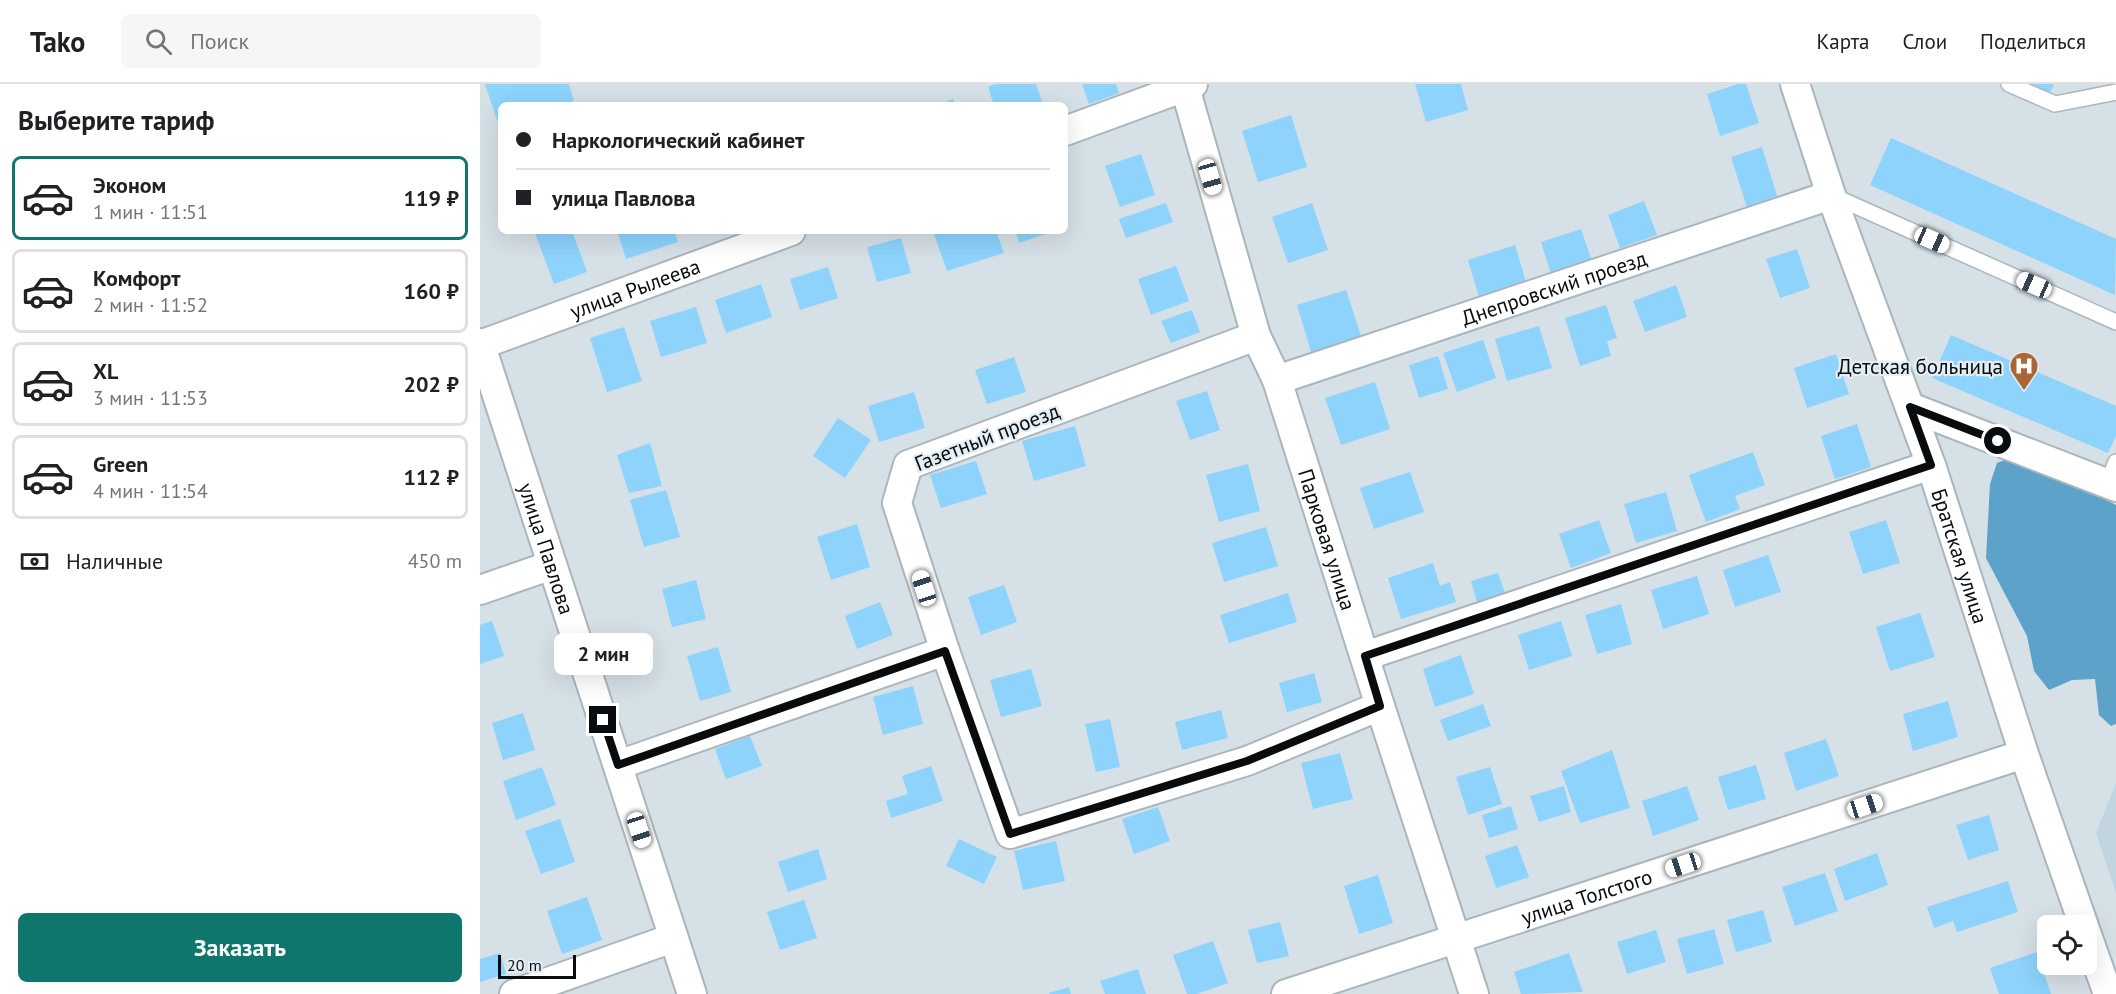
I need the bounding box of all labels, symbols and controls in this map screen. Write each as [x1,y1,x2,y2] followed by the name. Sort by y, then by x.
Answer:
[121,14,541,68] search box
[30,23,85,60] text: Tako
[142,25,175,58] icon: search
[190,27,249,55] text: Поиск
[1816,28,1869,55] text: Карта
[1902,28,1947,55] text: Слои
[1980,28,2086,55] text: Поделиться
[18,103,214,137] text: Выберите тариф
[552,126,804,154] text: Наркологический кабинет
[1196,157,1224,197] car
[21,171,75,225] icon: car
[93,171,166,199] text: Эконом
[404,184,459,212] text: 119 ₽
[552,184,695,212] text: улица Павлова
[93,199,208,225] text: 1 мин · 11:51
[1912,224,1952,256] car
[1458,244,1650,331] street label: Днепровский проезд
[566,252,704,324] street label: улица Рылеева
[21,264,75,318] icon: car
[93,264,181,292] text: Комфорт
[2014,269,2054,301] car
[404,277,459,305] text: 160 ₽
[93,292,208,318] text: 2 мин · 11:52
[2008,350,2040,392] hospital icon: Детская больница
[1838,353,2003,380] place label: Детская больница
[21,357,75,411] icon: car
[93,357,118,385] text: XL
[404,370,459,398] text: 202 ₽
[93,385,208,411] text: 3 мин · 11:53
[911,397,1063,477] street label: Газетный проезд
[1984,427,2011,454] route start
[21,450,75,504] icon: car
[93,450,148,478] text: Green
[404,463,459,491] text: 112 ₽
[1292,465,1362,613] street label: Парковая улица
[93,478,208,504] text: 4 мин · 11:54
[513,479,581,618] street label: улица Павлова
[1926,485,1995,627] street label: Братская улица
[18,545,51,578] icon: cash
[66,547,163,575] text: Наличные
[408,548,462,574] text: 450 m
[910,568,938,608] car
[554,633,652,675] callout: 2 мин
[578,641,629,667] text: 2 мин
[589,706,616,733] route end
[1845,792,1885,820] car
[625,810,653,850] car
[1663,851,1703,879] car
[1518,862,1655,930] street label: улица Толстого
[18,913,462,982] button: Заказать
[2037,915,2097,975] map controls
[2037,915,2097,975] button: locate
[498,952,576,980] scale bar
[507,955,542,975] text: 20 m

